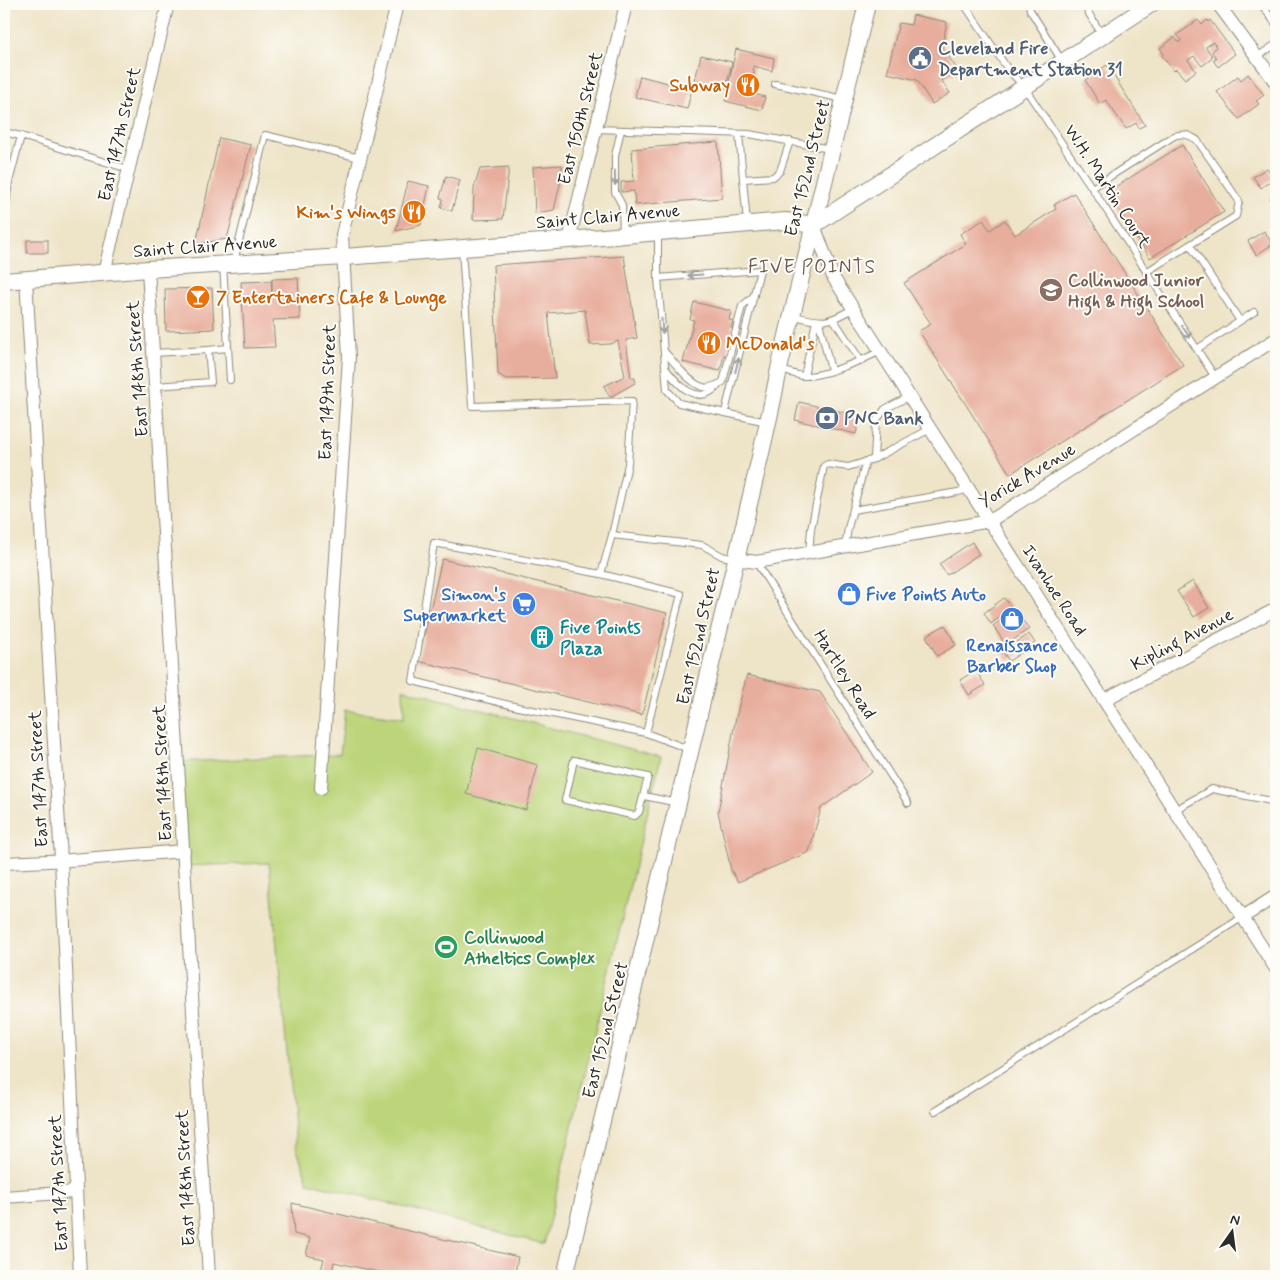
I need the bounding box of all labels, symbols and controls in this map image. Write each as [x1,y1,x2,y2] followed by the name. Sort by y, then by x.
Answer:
[938,37,1123,82] place label: Cleveland Fire Department Station 31
[907,45,933,71] public building icon: Cleveland Fire Department Station 31
[553,49,609,187] street label: East 150th Street
[93,64,147,204] street label: East 147th Street
[735,72,761,98] restaurant icon: Subway
[669,74,730,98] place label: Subway
[779,97,837,239] street label: East 152nd Street
[1058,120,1156,253] street label: W.H. Martin Court
[610,170,620,186] one-way arrow
[401,199,427,225] restaurant icon: Kim's Wings
[535,199,681,235] street label: Saint Clair Avenue
[296,201,396,225] place label: Kim's Wings
[132,230,278,264] street label: Saint Clair Avenue
[748,255,876,280] district label: FIVE POINTS
[1068,269,1204,316] place label: Collinwood Junior High & High School
[687,270,703,280] one-way arrow
[1038,277,1064,303] school or university icon: Collinwood Junior High & High School
[185,284,211,310] bar icon: 7 Entertainers Cafe & Lounge
[216,286,447,312] place label: 7 Entertainers Cafe & Lounge
[121,299,155,438] street label: East 148th Street
[657,318,667,334] one-way arrow
[314,323,342,461] street label: East 149th Street
[1181,325,1191,339] one-way arrow
[696,330,722,356] restaurant icon: McDonald's
[726,332,814,356] place label: McDonald's
[733,357,742,373] one-way arrow
[814,405,840,431] bank icon: PNC Bank
[844,407,923,431] place label: PNC Bank
[975,437,1080,514] street label: Yorick Avenue
[1016,540,1093,641] street label: Ivanhoe Road
[671,565,726,707] street label: East 152nd Street
[836,581,862,607] shop icon: Five Points Auto
[403,583,506,628] place label: Simon's Supermarket
[866,583,986,607] place label: Five Points Auto
[511,591,537,617] supermarket icon: Simon's Supermarket
[1127,603,1239,679] street label: Kipling Avenue
[999,606,1025,632] shop icon: Renaissance Barber Shop
[560,616,641,661] place label: Five Points Plaza
[529,624,555,650] building icon: Five Points Plaza
[807,625,881,724] street label: Hartley Road
[966,634,1058,679] place label: Renaissance Barber Shop
[147,704,179,842] street label: East 148th Street
[23,709,55,848] street label: East 147th Street
[464,926,595,971] place label: Collinwood Atheltics Complex
[433,934,459,960] sports icon: Collinwood Atheltics Complex
[577,959,635,1101] street label: East 152nd Street
[170,1109,202,1247] street label: East 148th Street
[43,1113,75,1252] street label: East 147th Street
[1208,1208,1258,1258] north arrow
[1228,1210,1242,1230] text: N

